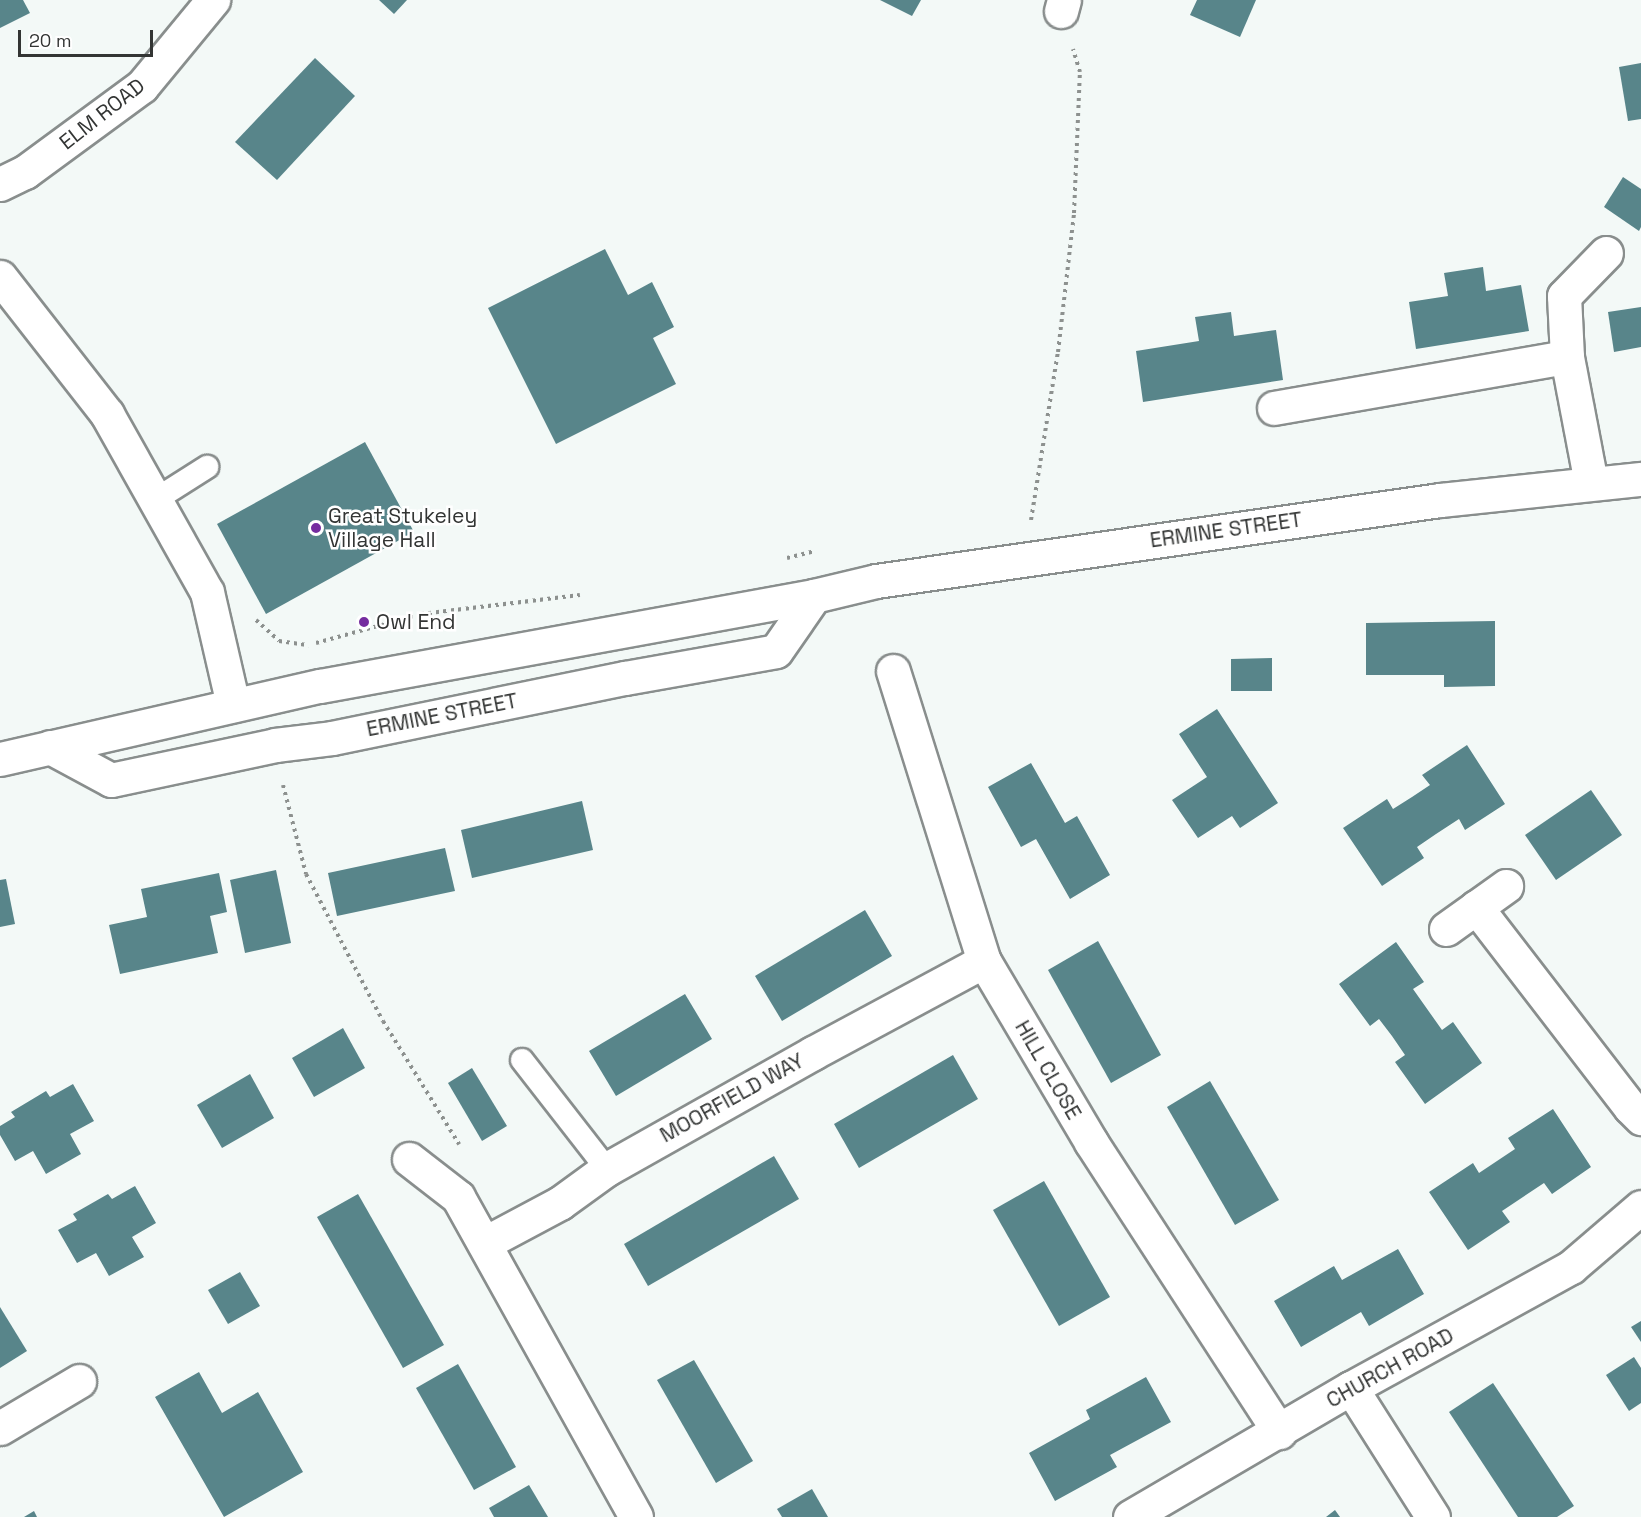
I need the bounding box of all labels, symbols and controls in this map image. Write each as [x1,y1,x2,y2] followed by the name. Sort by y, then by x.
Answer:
[21,18,156,56] scale bar
[29,29,72,52] text: 20 m
[54,73,150,155] street label: ELM ROAD
[328,503,477,553] place label: Great Stukeley Village Hall
[1148,507,1304,553] street label: ERMINE STREET
[309,521,323,535] marker: Great Stukeley Village Hall
[376,609,456,635] place label: Owl End
[357,615,371,629] marker: Owl End
[364,688,520,742] street label: ERMINE STREET
[1009,1016,1087,1124] street label: HILL CLOSE
[656,1048,808,1148] street label: MOORFIELD WAY
[1322,1323,1458,1413] street label: CHURCH ROAD

